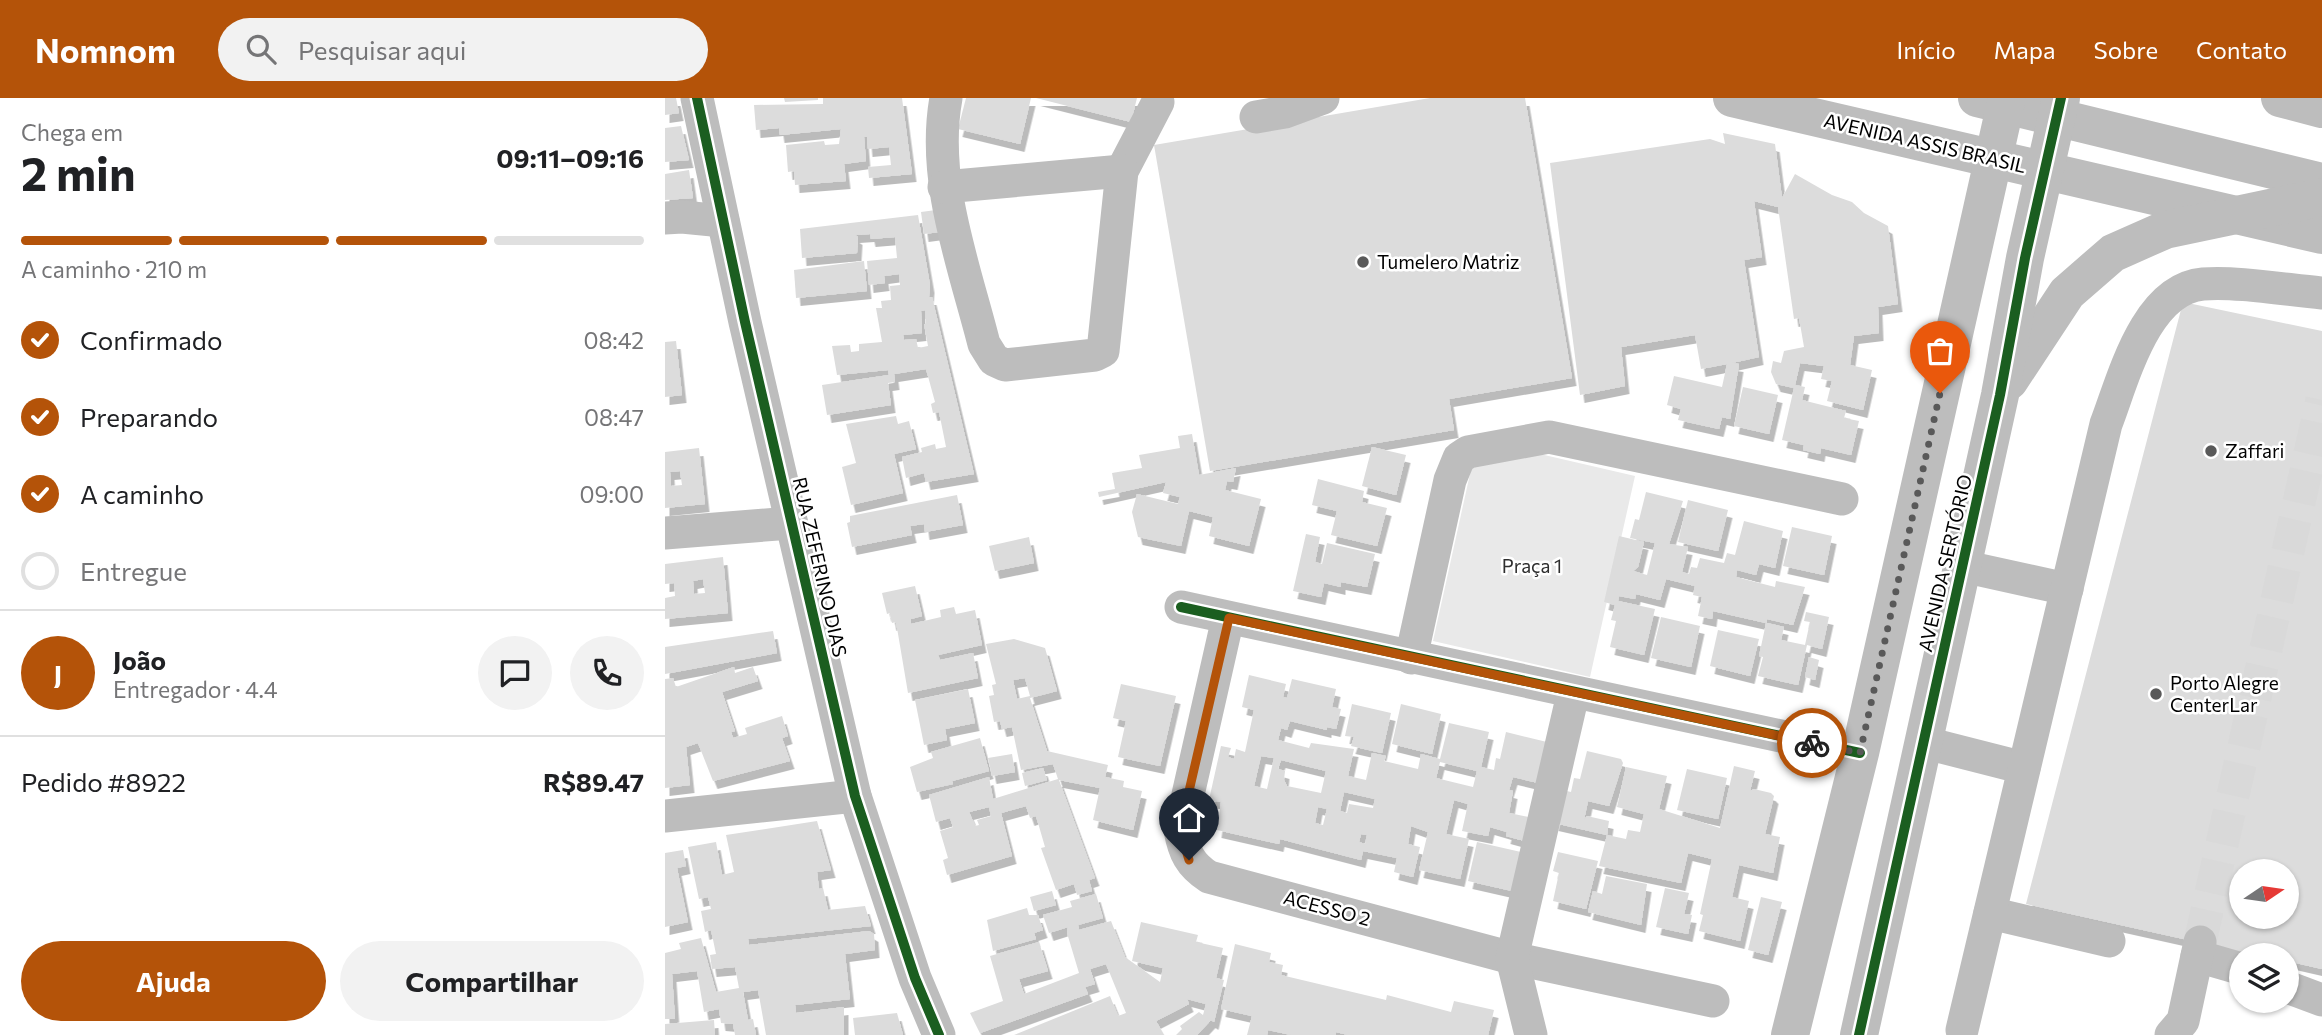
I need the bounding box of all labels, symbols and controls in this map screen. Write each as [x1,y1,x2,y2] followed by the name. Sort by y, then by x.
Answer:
[218,18,708,81] search box
[35,29,176,70] text: Nomnom
[242,30,280,68] icon: search
[298,34,466,65] text: Pesquisar aqui
[1897,35,1956,64] text: Início
[1994,35,2056,64] text: Mapa
[2094,35,2158,64] text: Sobre
[2196,35,2287,64] text: Contato
[1822,108,2029,177] street label: AVENIDA ASSIS BRASIL
[21,118,123,146] text: Chega em
[496,142,644,173] text: 09:11–09:16
[21,144,136,200] text: 2 min
[1377,250,1520,273] place label: Tumelero Matriz
[1355,254,1371,270] marker: Tumelero Matriz
[21,255,207,283] text: A caminho · 210 m
[21,321,59,359] icon: check
[1910,321,1970,393] pin
[80,324,222,355] text: Confirmado
[583,326,644,354] text: 08:42
[1921,332,1959,370] icon: bag
[21,398,59,436] icon: check
[80,401,218,432] text: Preparando
[584,403,644,431] text: 08:47
[2225,439,2285,462] place label: Zaffari
[2203,443,2219,459] marker: Zaffari
[1912,472,1976,654] street label: AVENIDA SERTÓRIO
[21,475,59,513] icon: check
[789,475,852,659] street label: RUA ZEFERINO DIAS
[80,478,204,509] text: A caminho
[580,480,644,508] text: 09:00
[1502,554,1562,577] park label: Praça 1
[80,555,187,586] text: Entregue
[478,636,552,710] button: chat
[570,636,644,710] button: phone
[113,644,166,675] text: João
[54,658,62,689] text: J
[2170,671,2279,716] place label: Porto Alegre CenterLar
[113,675,278,703] text: Entregador · 4.4
[2148,686,2164,702] marker: Porto Alegre CenterLar
[1777,708,1847,778] courier
[1793,724,1831,762] icon: bike
[21,766,186,797] text: Pedido #8922
[543,766,644,797] text: R$89.47
[1159,788,1219,860] pin
[1170,799,1208,837] icon: home
[2229,859,2299,929] north arrow
[2229,859,2299,1013] map controls
[1281,885,1373,930] street label: ACESSO 2
[21,941,326,1021] button: Ajuda
[340,941,644,1021] button: Compartilhar
[2229,943,2299,1013] button: layers

